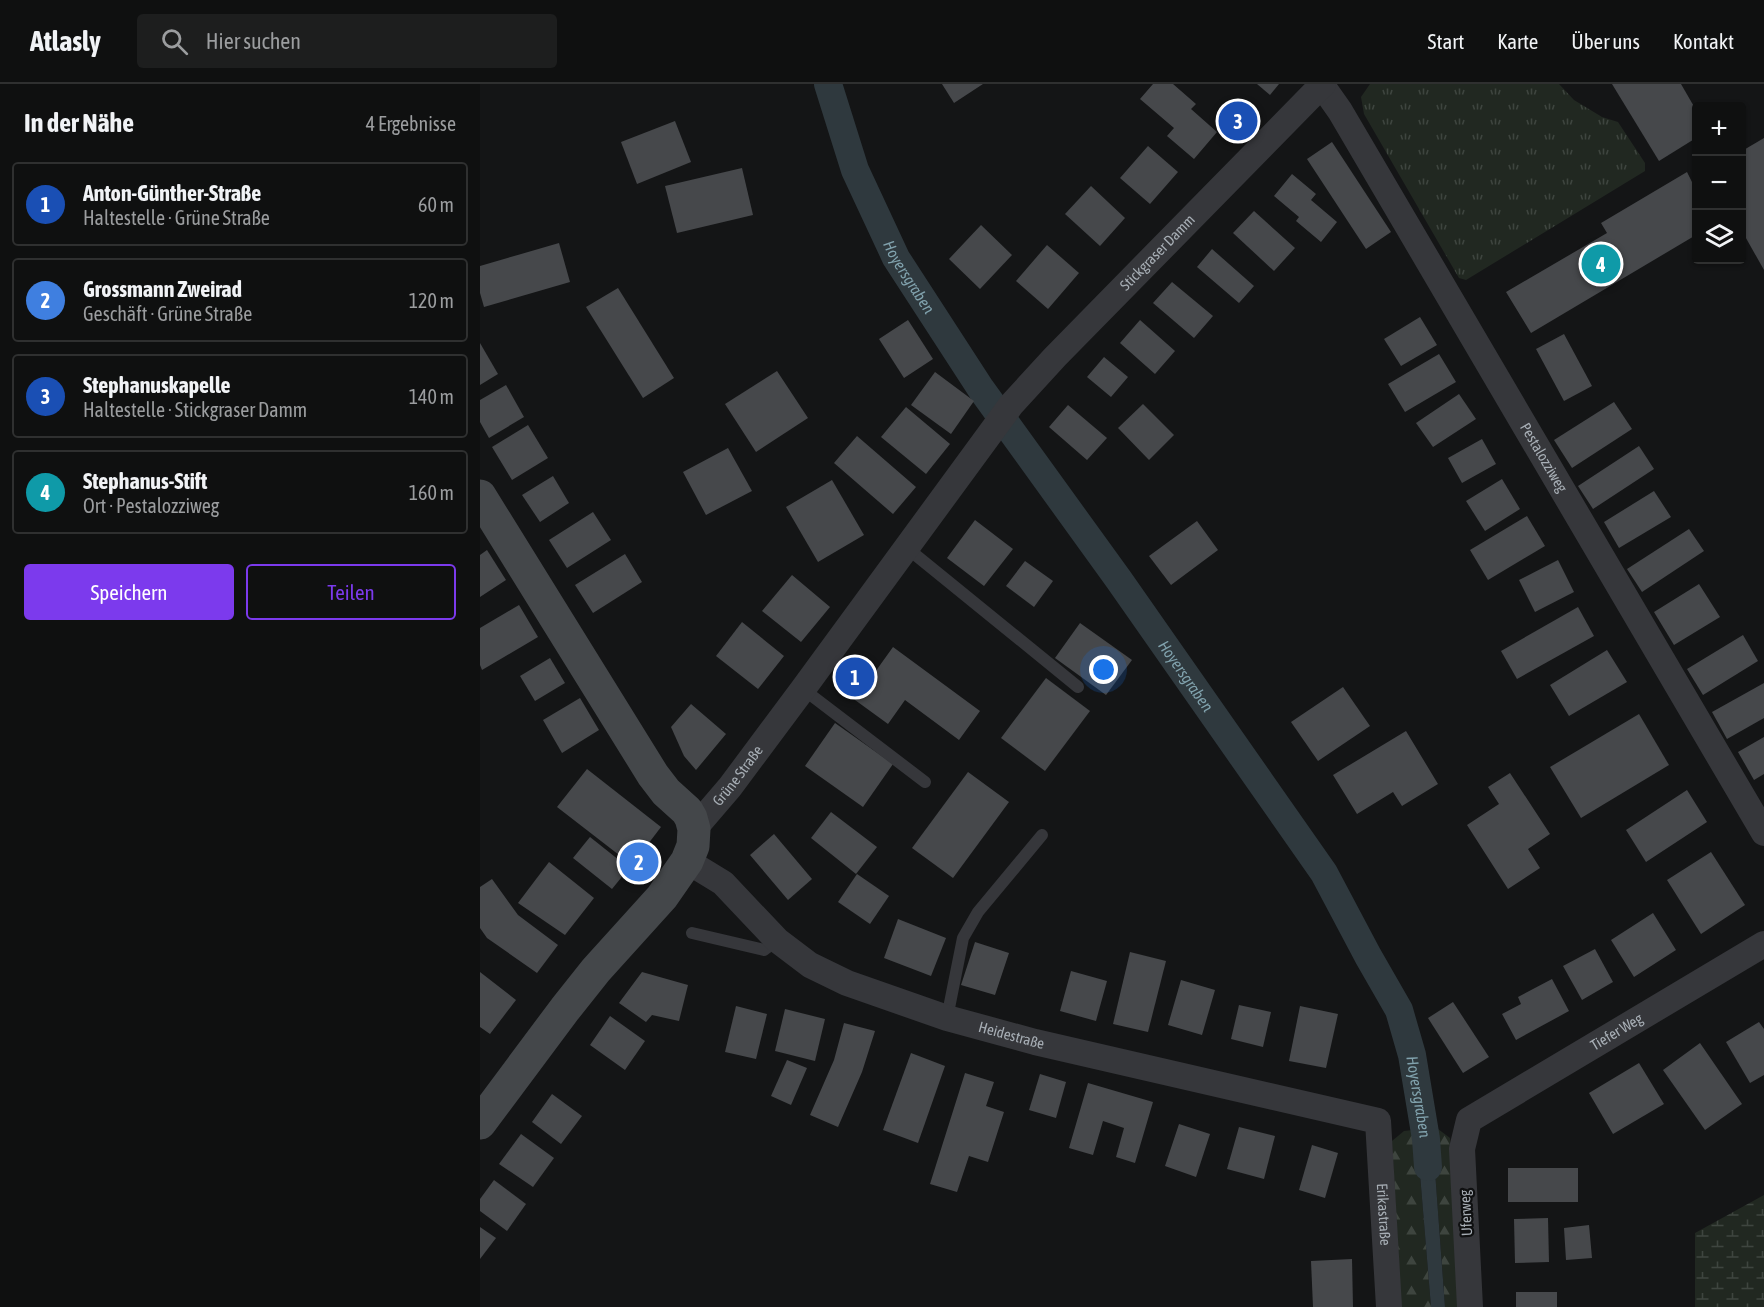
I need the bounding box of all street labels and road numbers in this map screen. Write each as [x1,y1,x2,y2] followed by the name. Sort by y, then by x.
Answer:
[1116,211,1198,294] street label: Stickgraser Damm
[1517,420,1571,496] street label: Pestalozziweg
[709,742,766,809] street label: Grüne Straße
[1587,1009,1646,1054] street label: Tiefer Weg
[977,1018,1046,1052] street label: Heidestraße
[1374,1183,1394,1246] street label: Erikastraße
[1456,1189,1475,1237] street label: Uferweg

